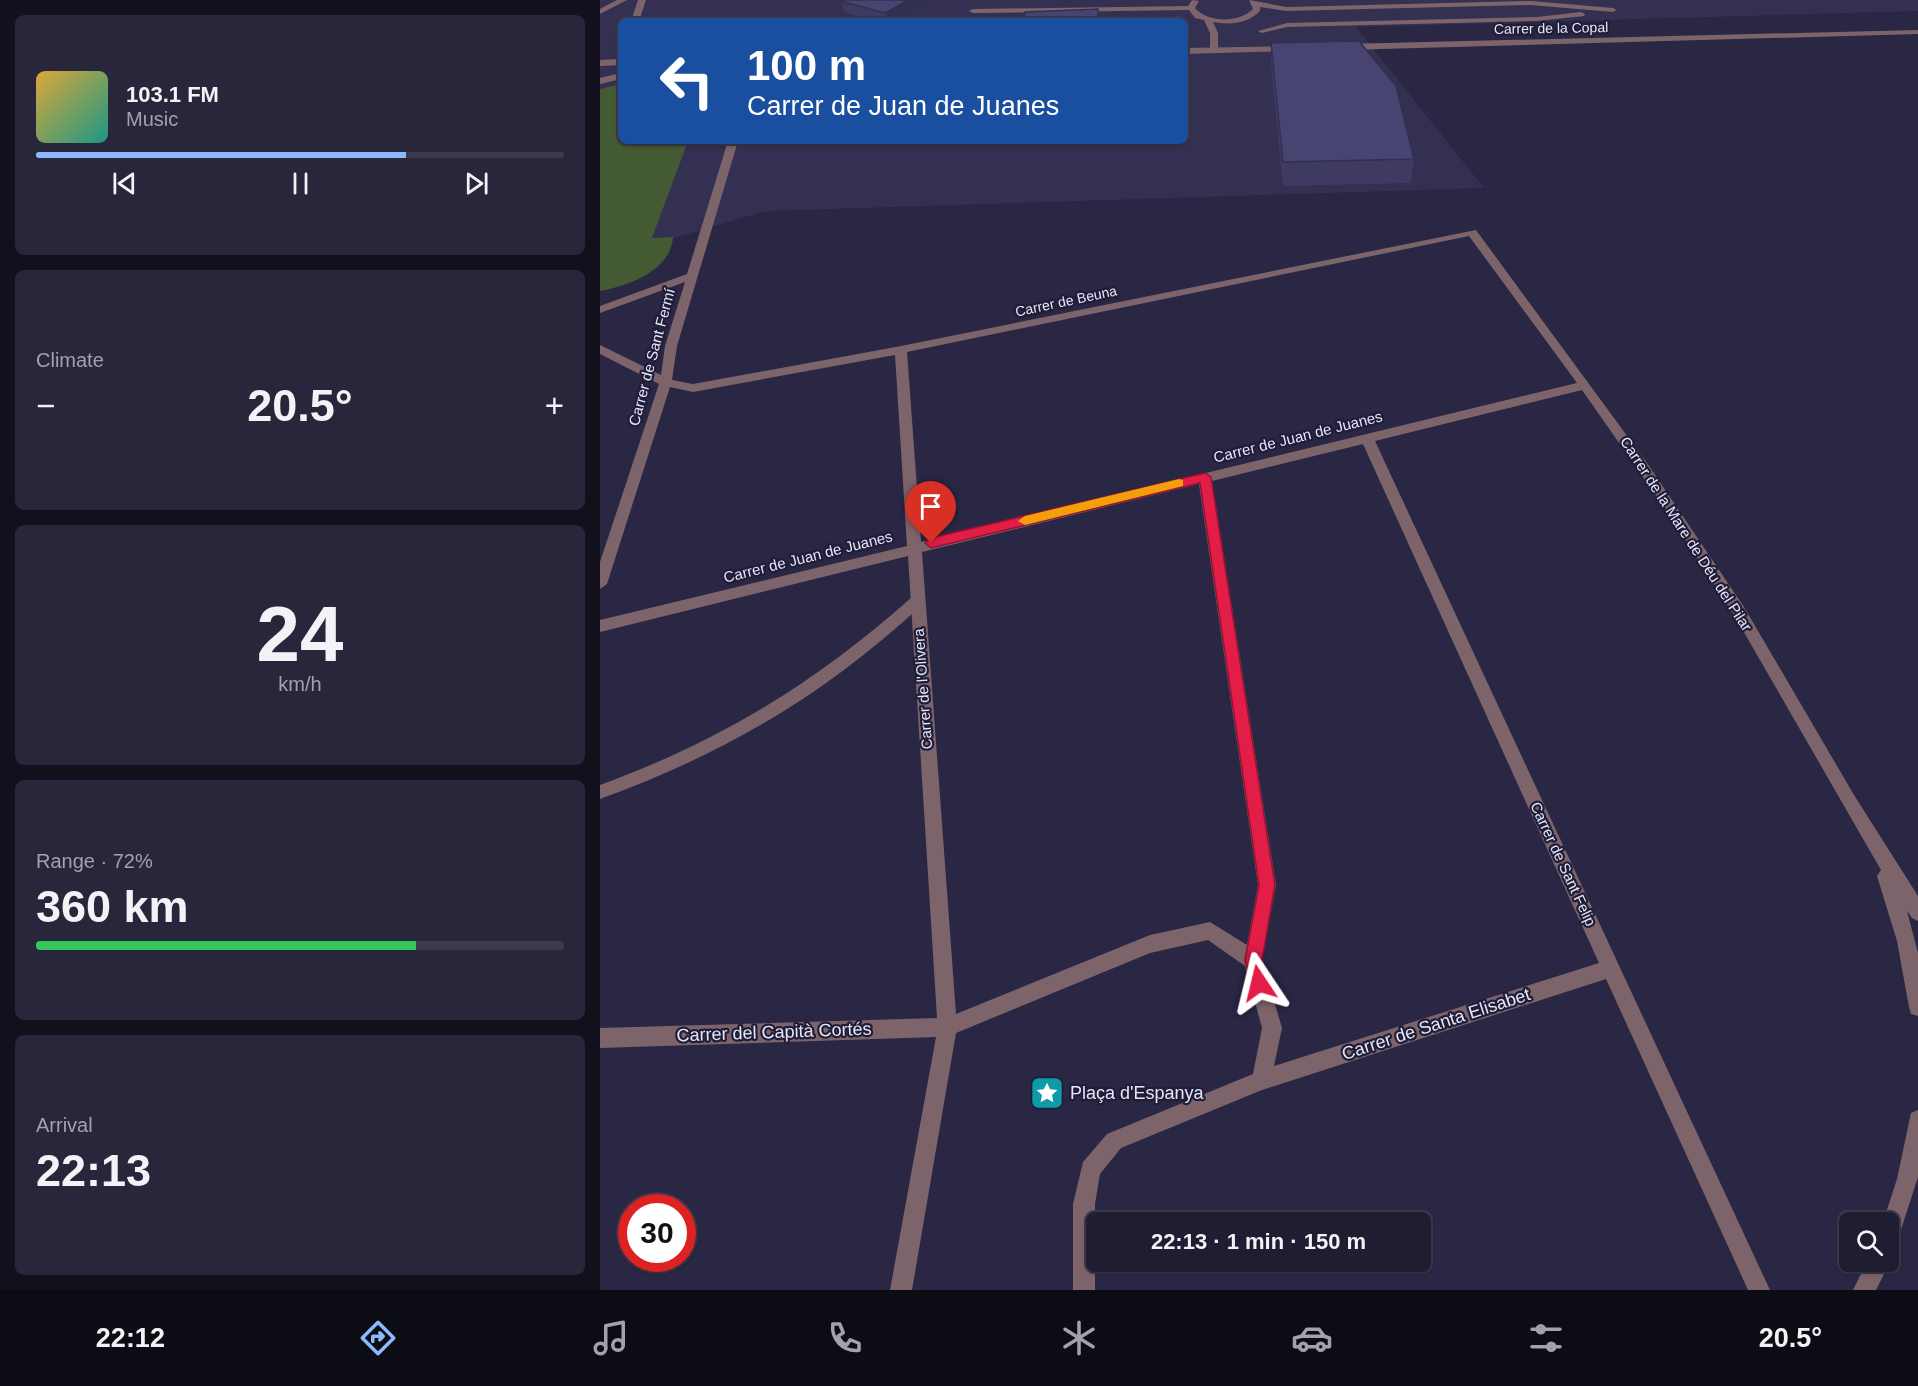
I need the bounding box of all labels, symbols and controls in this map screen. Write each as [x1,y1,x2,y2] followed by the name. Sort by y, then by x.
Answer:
[1494,19,1608,37] street label: Carrer de la Copal
[648,42,726,120] icon: left
[747,42,866,89] text: 100 m
[126,82,219,107] text: 103.1 FM
[747,91,1059,121] text: Carrer de Juan de Juanes
[126,108,178,130] text: Music
[108,167,141,200] icon: previous
[284,167,317,200] icon: pause
[460,167,493,200] icon: next
[1014,282,1118,320] street label: Carrer de Beuna
[625,285,678,428] street label: Carrer de Sant Fermí
[36,349,104,371] text: Climate
[247,380,353,431] text: 20.5°
[36,387,55,424] text: −
[545,387,564,424] text: +
[1212,407,1384,466] street label: Carrer de Juan de Juanes
[1617,433,1756,634] street label: Carrer de la Mare de Déu del Pilar
[905,481,956,543] pin
[914,490,947,523] icon: arrive
[722,527,894,586] street label: Carrer de Juan de Juanes
[257,590,343,678] text: 24
[910,627,935,750] street label: Carrer de l'Olivera
[278,673,322,695] text: km/h
[1527,799,1600,929] street label: Carrer de Sant Felip
[36,850,153,872] text: Range · 72%
[36,881,189,932] text: 360 km
[1227,951,1291,1015] position arrow
[1339,984,1533,1064] street label: Carrer de Santa Elisabet
[676,1019,872,1045] street label: Carrer del Capità Cortés
[1029,1075,1065,1111] place icon: Plaça d'Espanya
[1070,1083,1205,1103] place label: Plaça d'Espanya
[36,1114,93,1136] text: Arrival
[36,1145,151,1196] text: 22:13
[618,1194,696,1272] speed limit sign: 30
[1839,1212,1899,1272] map controls
[1839,1212,1899,1272] button: search
[1151,1229,1366,1254] text: 22:13 · 1 min · 150 m
[357,1317,399,1359] icon: directions
[590,1317,632,1359] icon: music
[824,1317,866,1359] icon: phone
[1058,1317,1100,1359] icon: climate
[1291,1317,1333,1359] icon: car
[1525,1317,1567,1359] icon: filters
[96,1323,165,1353] text: 22:12
[1759,1323,1822,1353] text: 20.5°

